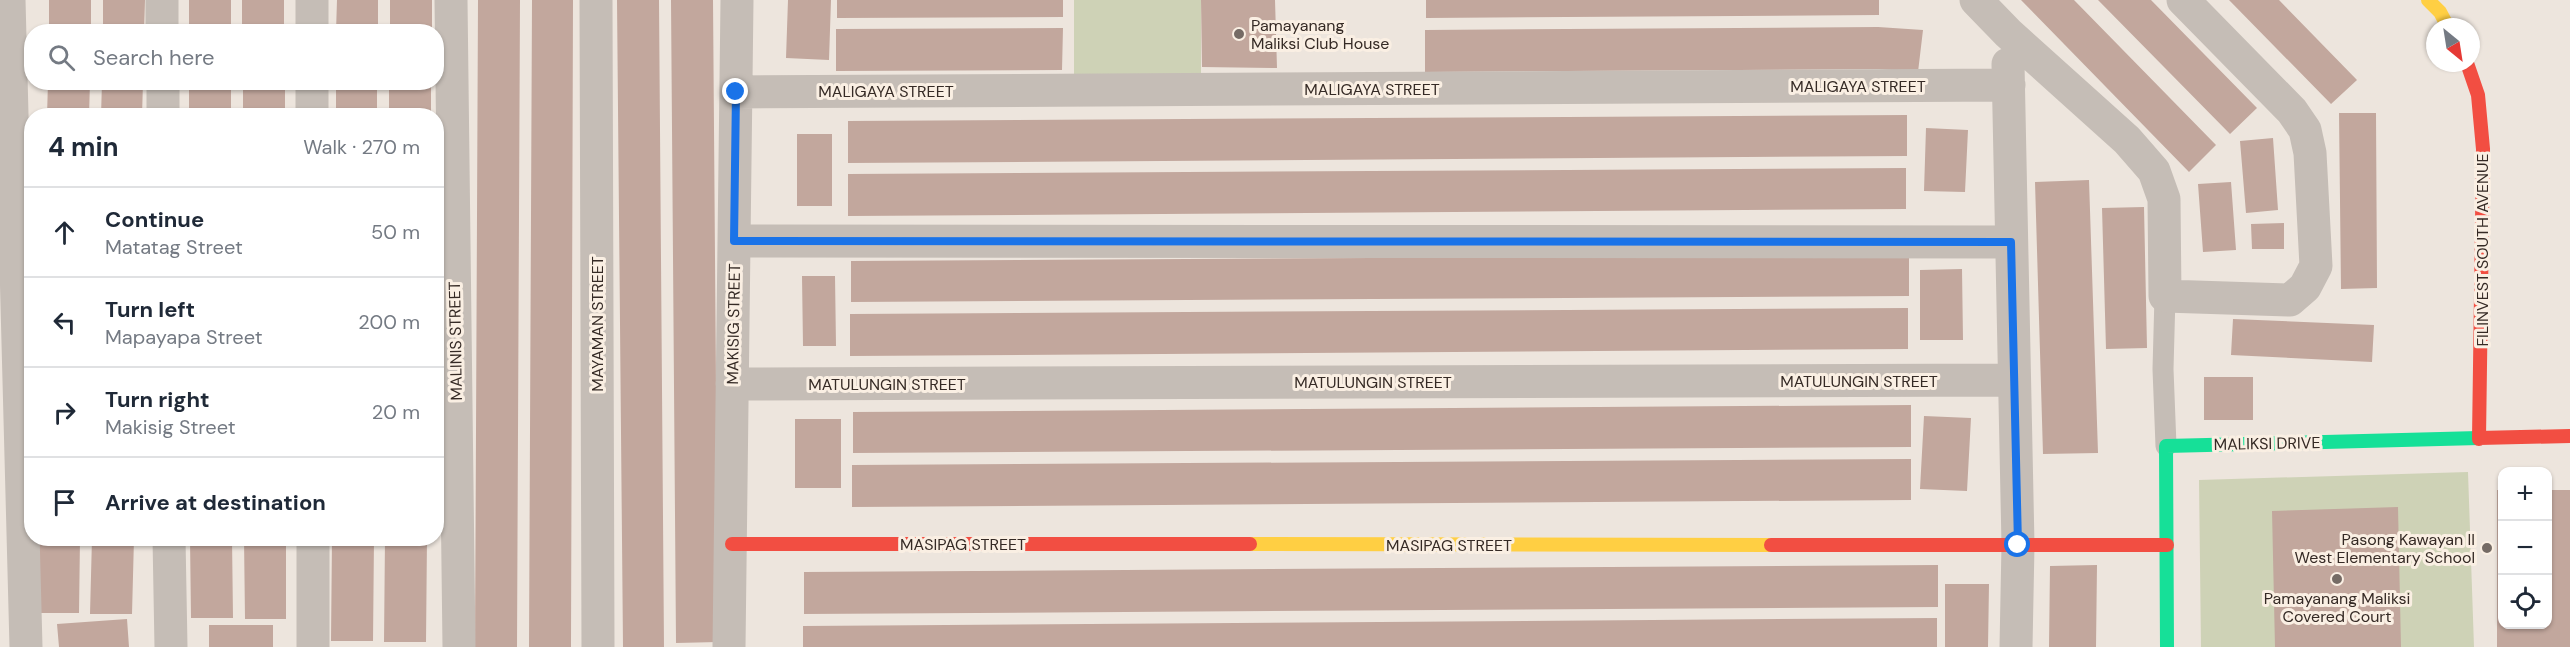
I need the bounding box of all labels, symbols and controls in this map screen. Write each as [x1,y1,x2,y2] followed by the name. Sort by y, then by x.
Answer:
[1251,15,1389,54] place label: Pamayanang Maliksi Club House
[2426,18,2480,72] north arrow
[24,24,444,90] search box
[1232,27,1246,41] marker: Pamayanang Maliksi Club House
[45,41,78,74] icon: search
[93,43,214,72] text: Search here
[1790,76,1926,97] street label: MALIGAYA STREET
[722,78,748,104] route end
[1304,79,1440,100] street label: MALIGAYA STREET
[818,81,954,102] street label: MALIGAYA STREET
[48,130,119,164] text: 4 min
[303,134,420,160] text: Walk · 270 m
[2472,153,2493,347] street label: FILINVEST SOUTH AVENUE
[105,205,204,234] text: Continue
[48,216,81,249] icon: ahead
[371,219,420,245] text: 50 m
[105,234,243,260] text: Matatag Street
[587,256,608,392] street label: MAYAMAN STREET
[722,263,745,385] street label: MAKISIG STREET
[444,281,467,401] street label: MALINIS STREET
[105,295,195,324] text: Turn left
[48,306,81,339] icon: left
[358,309,420,335] text: 200 m
[105,324,263,350] text: Mapayapa Street
[1780,371,1938,392] street label: MATULUNGIN STREET
[1294,372,1452,393] street label: MATULUNGIN STREET
[808,374,966,395] street label: MATULUNGIN STREET
[105,385,210,414] text: Turn right
[48,396,81,429] icon: right
[372,399,420,425] text: 20 m
[105,414,236,440] text: Makisig Street
[2213,432,2321,455] street label: MALIKSI DRIVE
[2498,467,2552,629] map controls
[2498,467,2552,521] button: +
[48,486,81,519] icon: arrive
[105,488,326,517] text: Arrive at destination
[2498,521,2552,575] button: −
[2295,529,2475,568] place label: Pasong Kawayan II West Elementary School
[2004,531,2030,557] route start
[900,534,1026,555] street label: MASIPAG STREET
[1386,535,1512,556] street label: MASIPAG STREET
[2480,541,2494,555] marker: Pasong Kawayan II West Elementary School
[2330,572,2344,586] marker: Pamayanang Maliksi Covered Court
[2498,575,2552,629] button: locate
[2264,588,2410,627] place label: Pamayanang Maliksi Covered Court

